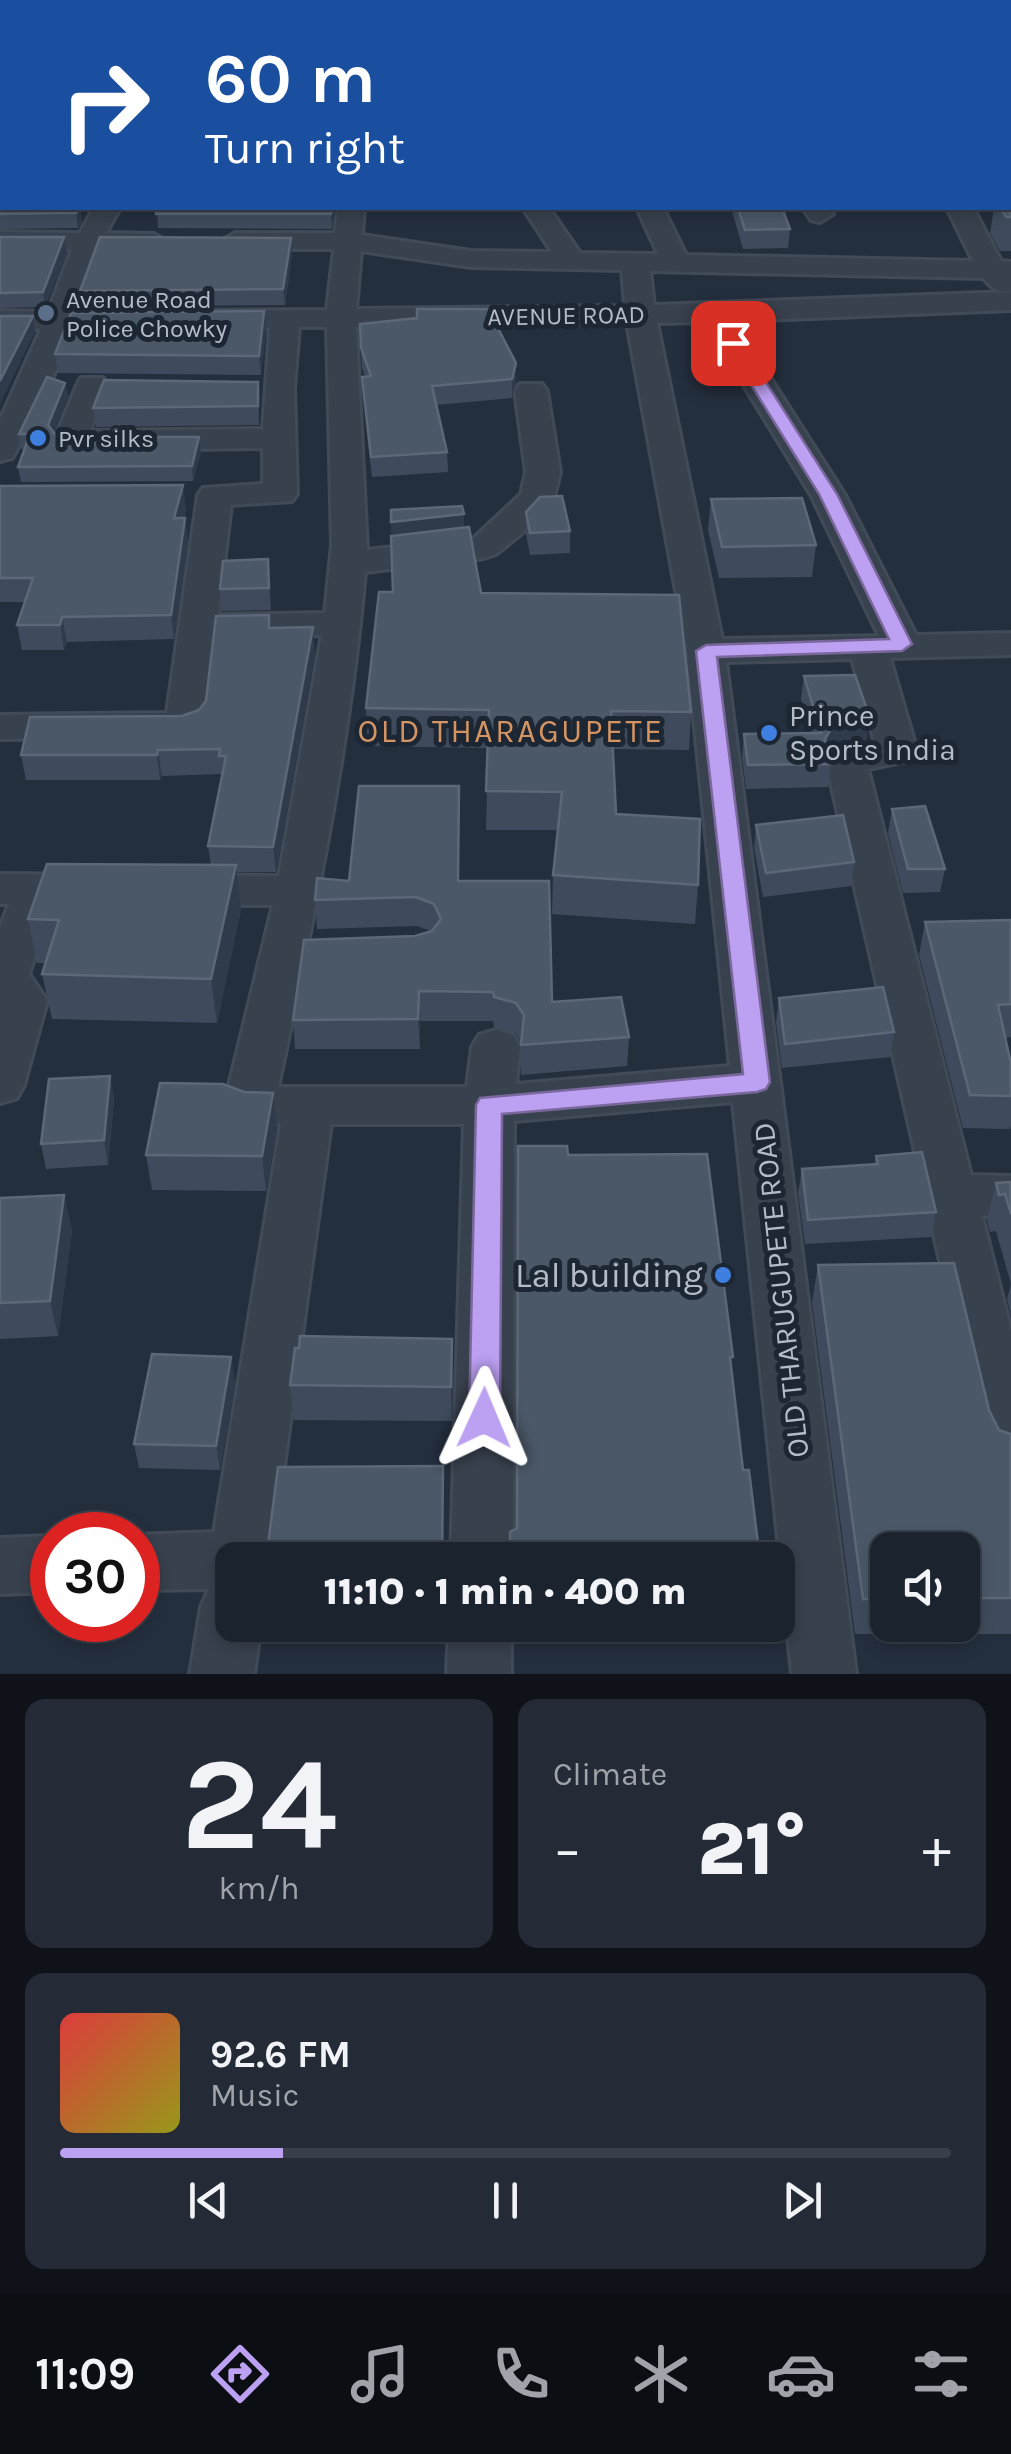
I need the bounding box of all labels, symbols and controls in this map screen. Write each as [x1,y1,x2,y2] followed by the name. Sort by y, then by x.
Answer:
[205,38,376,120] text: 60 m
[40,40,170,170] icon: right
[205,122,405,174] text: Turn right
[66,285,228,343] place label: Avenue Road Police Chowky
[487,300,645,331] street label: AVENUE ROAD
[691,301,776,386] pin
[35,302,57,324] marker: Avenue Road Police Chowky
[706,316,761,371] icon: arrive
[58,424,154,453] place label: Pvr silks
[27,427,49,449] marker: Pvr silks
[789,698,956,768] place label: Prince Sports India
[358,713,664,750] district label: OLD THARAGUPETE
[758,722,780,744] marker: Prince Sports India
[745,1121,817,1459] street label: OLD THARUGUPETE ROAD
[515,1255,703,1296] place label: Lal building
[712,1264,734,1286] marker: Lal building
[432,1366,536,1470] position arrow
[30,1512,160,1642] speed limit sign: 30
[870,1532,980,1642] map controls
[870,1532,980,1642] button: sound
[323,1569,687,1614] text: 11:10 · 1 min · 400 m
[181,1729,337,1881] text: 24
[553,1756,667,1793] text: Climate
[697,1805,807,1893] text: 21°
[553,1817,582,1881] text: −
[922,1817,951,1881] text: +
[218,1870,300,1907] text: km/h
[210,2032,351,2077] text: 92.6 FM
[210,2077,299,2114] text: Music
[181,2173,236,2228] icon: previous
[478,2173,533,2228] icon: pause
[775,2173,830,2228] icon: next
[205,2339,275,2409] icon: directions
[345,2339,415,2409] icon: music
[486,2339,556,2409] icon: phone
[626,2339,696,2409] icon: climate
[766,2339,836,2409] icon: car
[906,2339,976,2409] icon: filters
[35,2348,135,2400] text: 11:09

